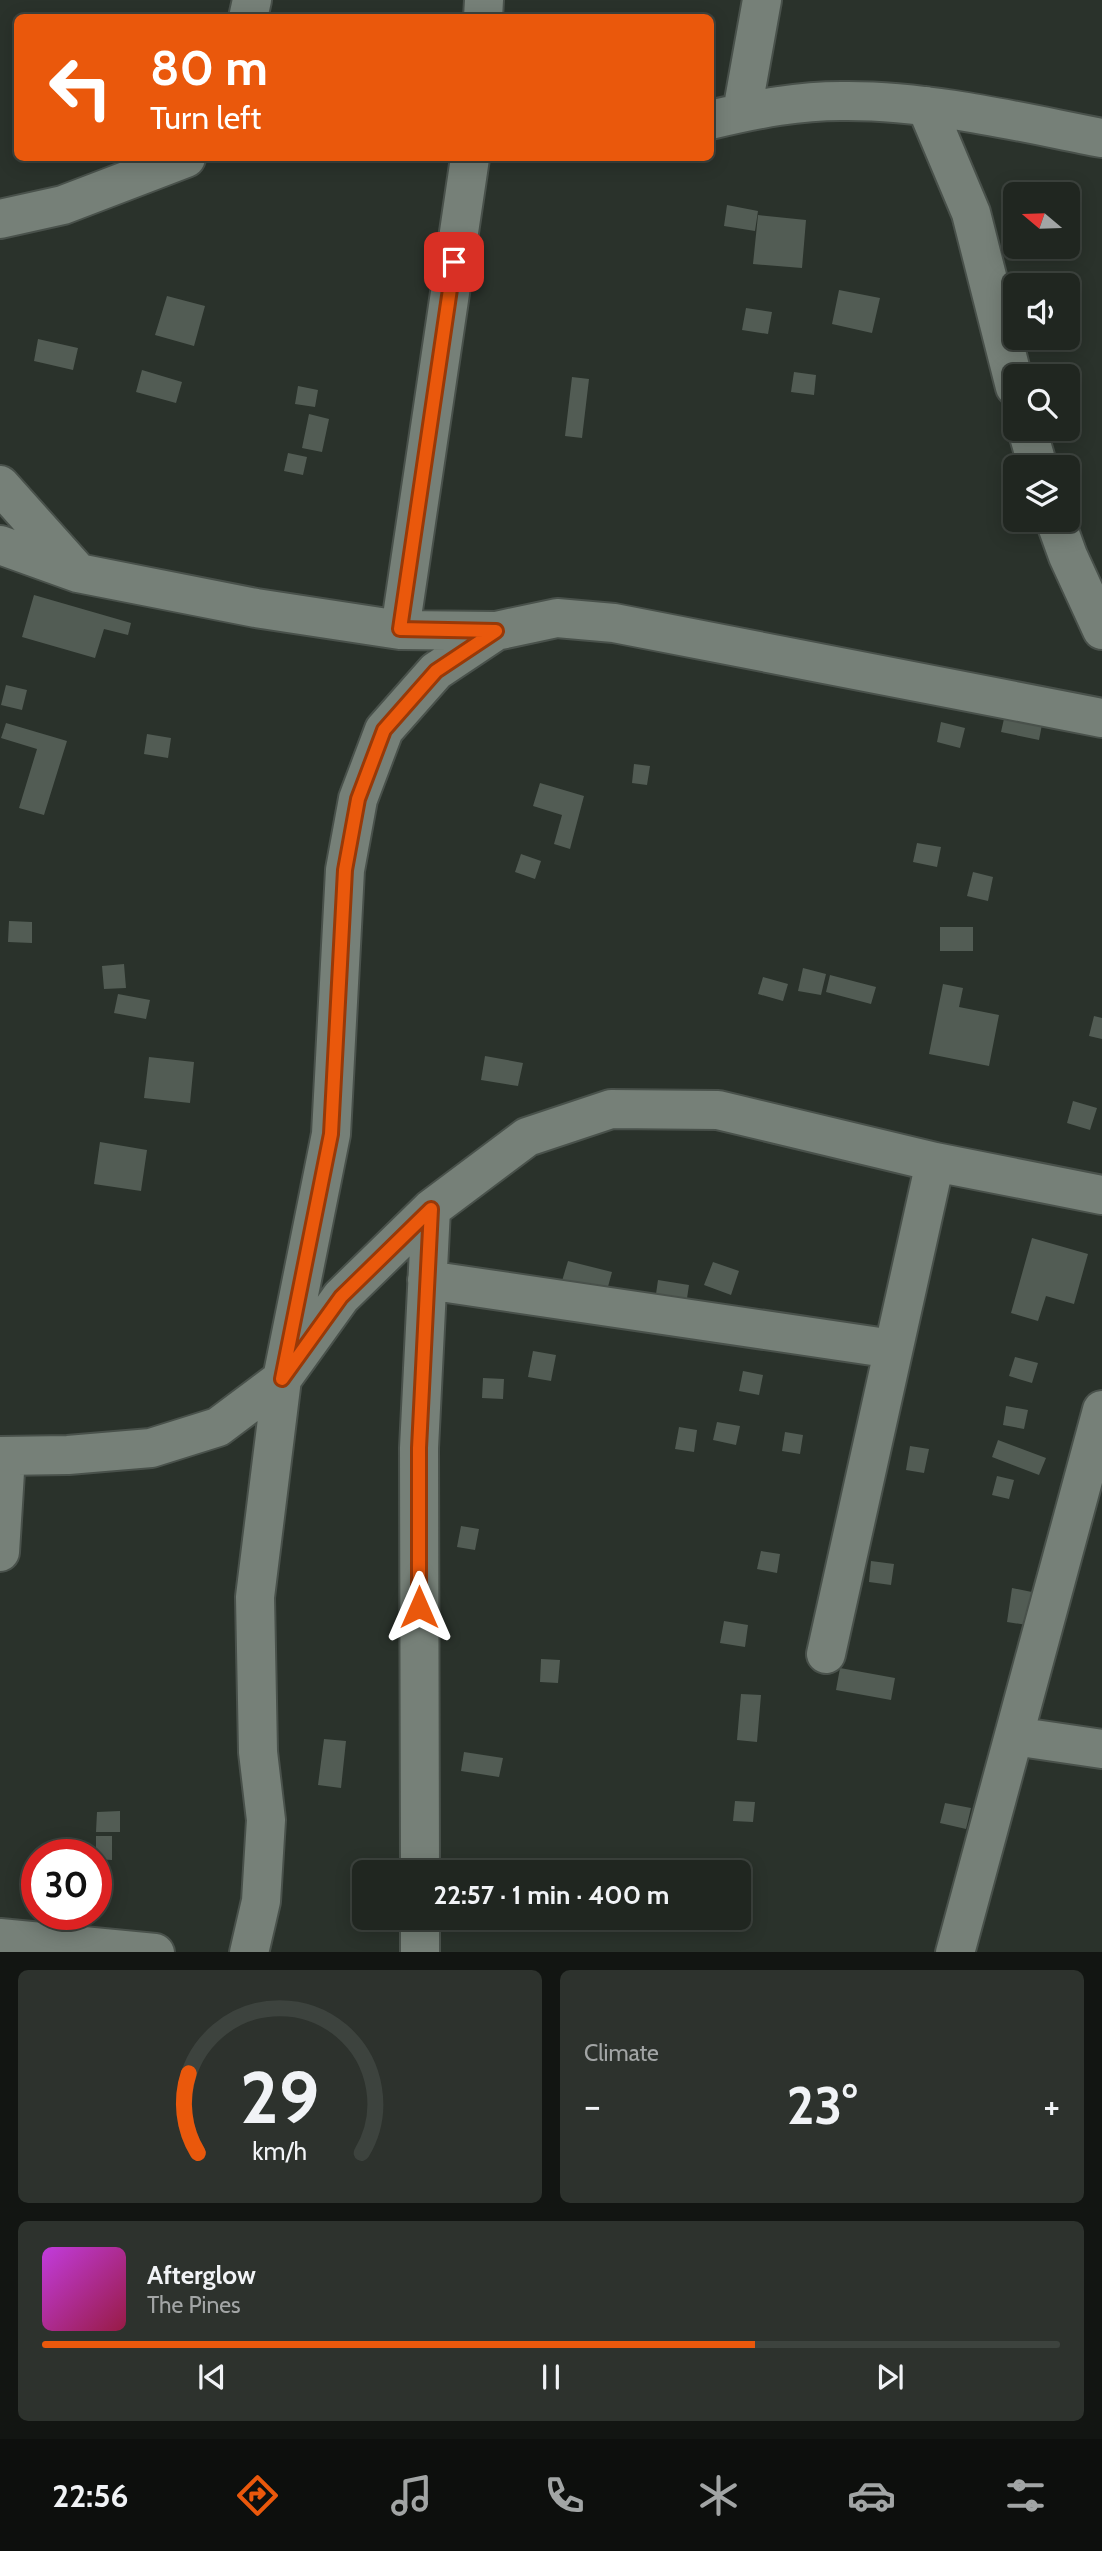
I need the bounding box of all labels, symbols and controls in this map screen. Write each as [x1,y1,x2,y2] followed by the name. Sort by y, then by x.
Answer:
[150,38,268,97] text: 80 m
[35,42,126,133] icon: left
[150,98,261,137] text: Turn left
[1003,182,1080,259] north arrow
[1003,182,1080,532] map controls
[424,232,484,292] pin
[435,243,473,281] icon: arrive
[1003,273,1080,350] button: sound
[1003,364,1080,441] button: search
[1003,455,1080,532] button: layers
[382,1570,456,1644] position arrow
[21,1839,112,1930] speed limit sign: 30
[434,1879,669,1911] text: 22:57 · 1 min · 400 m
[584,2039,659,2067] text: Climate
[240,2053,320,2141] text: 29
[787,2074,857,2137] text: 23°
[584,2082,601,2129] text: −
[1043,2082,1060,2129] text: +
[253,2135,307,2165] text: km/h
[147,2259,256,2291] text: Afterglow
[147,2291,241,2319] text: The Pines
[193,2358,231,2396] icon: previous
[532,2358,570,2396] icon: pause
[871,2358,909,2396] icon: next
[233,2471,282,2520] icon: directions
[387,2471,436,2520] icon: music
[540,2471,589,2520] icon: phone
[694,2471,743,2520] icon: climate
[847,2471,896,2520] icon: car
[1001,2471,1050,2520] icon: filters
[52,2476,128,2515] text: 22:56

